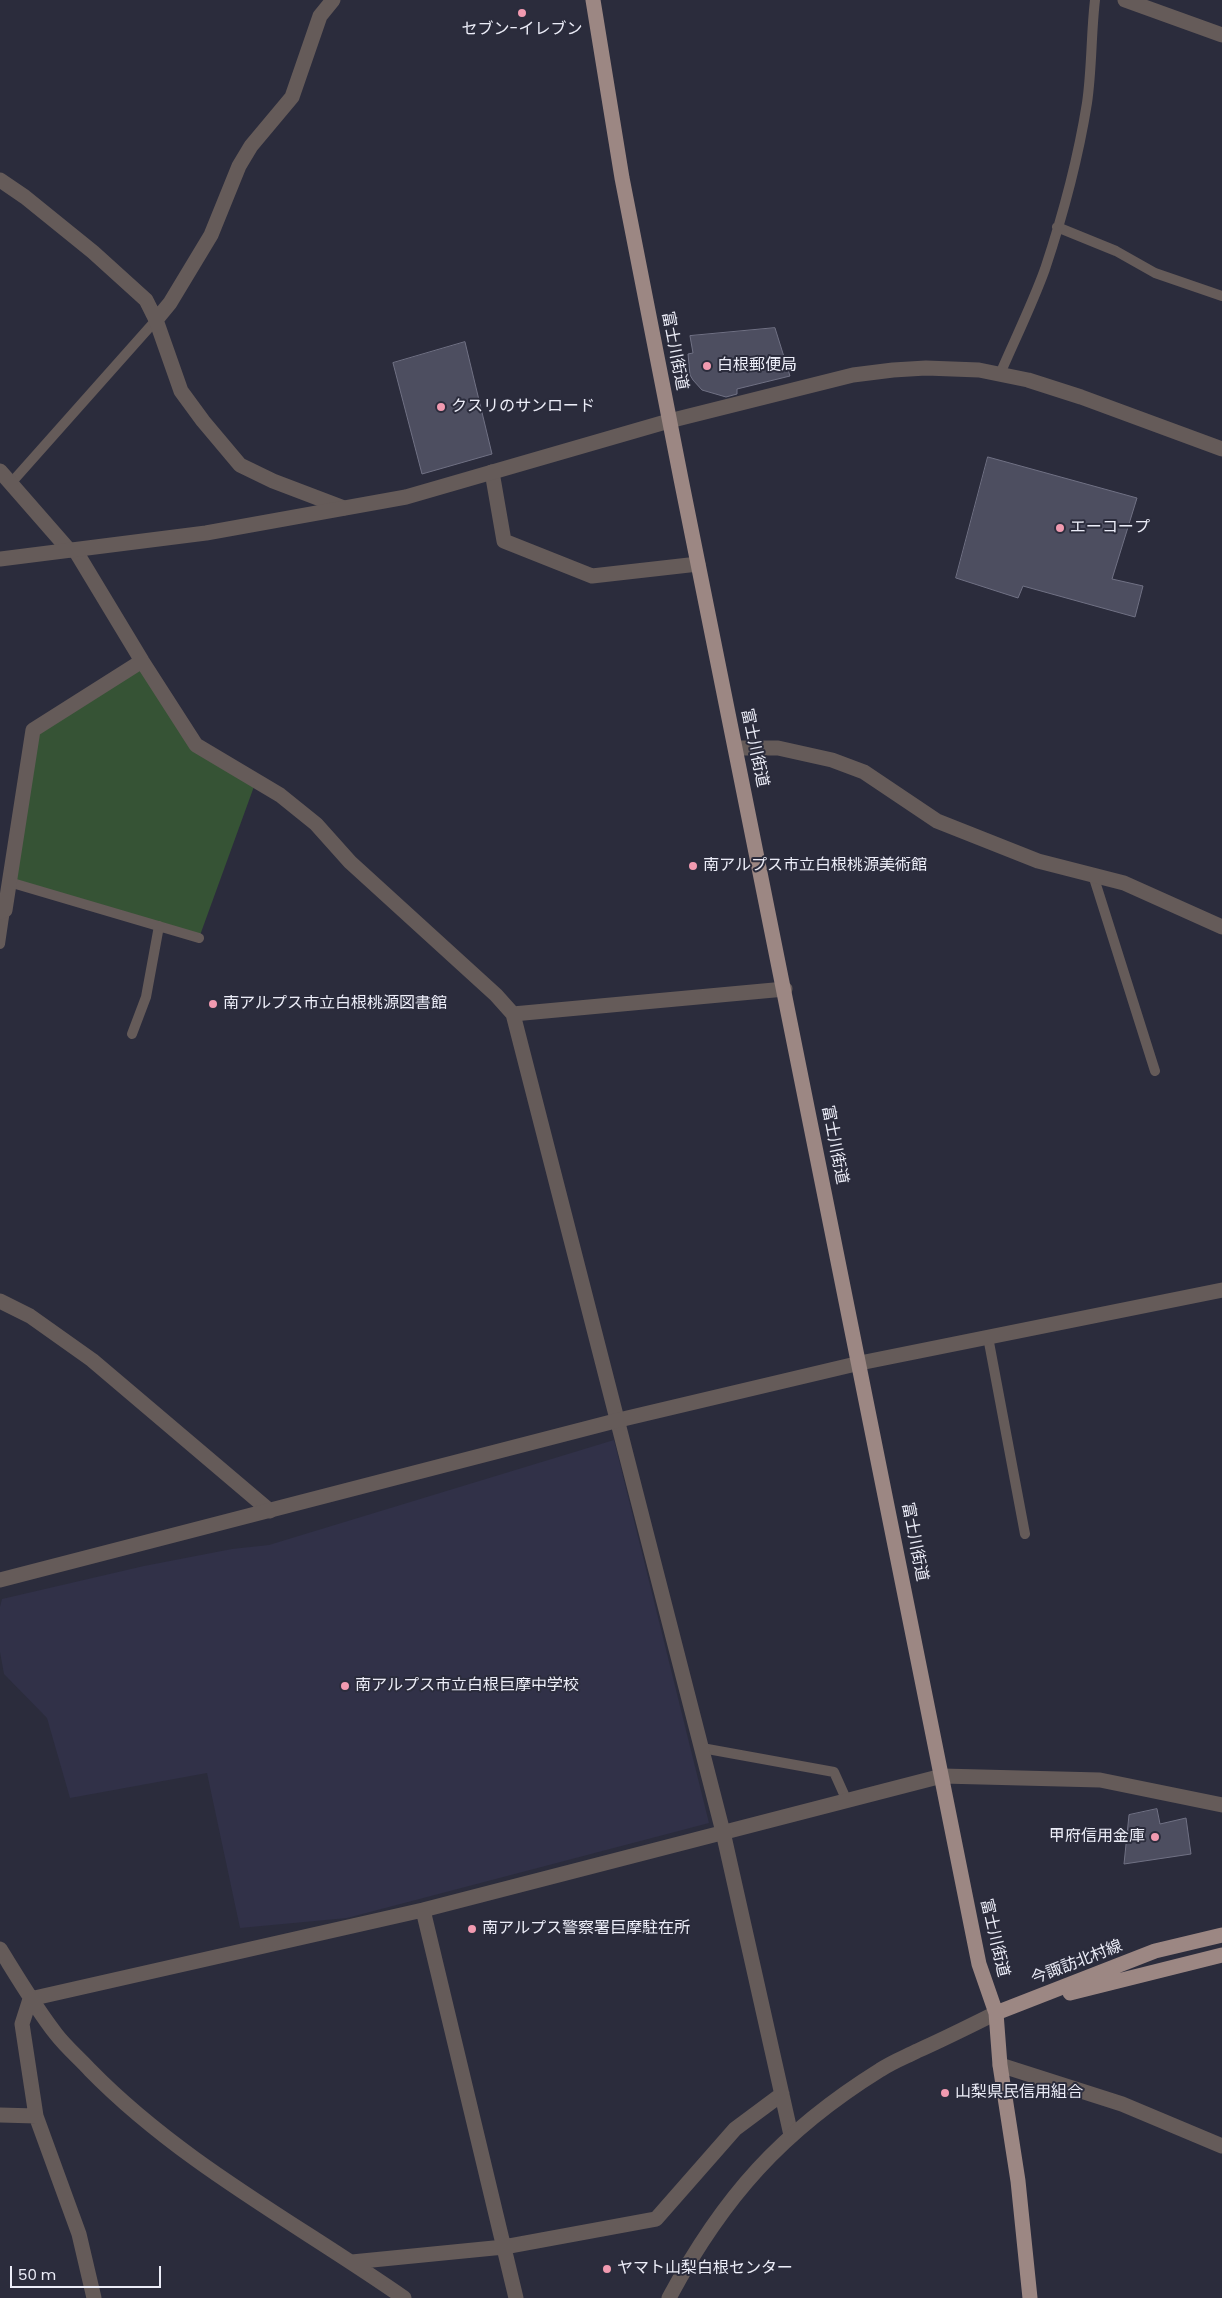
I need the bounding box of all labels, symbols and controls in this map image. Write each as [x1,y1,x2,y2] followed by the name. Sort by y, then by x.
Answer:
[516,7,528,19] marker: セブン-イレブン
[462,20,582,40] place label: セブン-イレブン
[657,310,691,392] street label: 富士川街道
[717,356,797,376] place label: 白根郵便局
[701,360,713,372] marker: 白根郵便局
[451,397,595,417] place label: クスリのサンロード
[435,401,447,413] marker: クスリのサンロード
[1070,518,1150,538] place label: エーコープ
[1054,522,1066,534] marker: エーコープ
[736,707,772,789] street label: 富士川街道
[703,856,927,876] place label: 南アルプス市立白根桃源美術館
[687,860,699,872] marker: 南アルプス市立白根桃源美術館
[223,994,447,1014] place label: 南アルプス市立白根桃源図書館
[207,998,219,1010] marker: 南アルプス市立白根桃源図書館
[817,1104,851,1186] street label: 富士川街道
[897,1501,931,1583] street label: 富士川街道
[355,1676,579,1696] place label: 南アルプス市立白根巨摩中学校
[339,1680,351,1692] marker: 南アルプス市立白根巨摩中学校
[1049,1827,1145,1847] place label: 甲府信用金庫
[1149,1831,1161,1843] marker: 甲府信用金庫
[976,1897,1012,1979] street label: 富士川街道
[482,1919,690,1939] place label: 南アルプス警察署巨摩駐在所
[466,1923,478,1935] marker: 南アルプス警察署巨摩駐在所
[1029,1937,1125,1989] street label: 今諏訪北村線
[955,2083,1083,2103] place label: 山梨県民信用組合
[939,2087,951,2099] marker: 山梨県民信用組合
[12,2256,164,2288] scale bar
[617,2259,793,2279] place label: ヤマト山梨白根センター
[601,2263,613,2275] marker: ヤマト山梨白根センター
[18,2264,56,2285] text: 50 m

